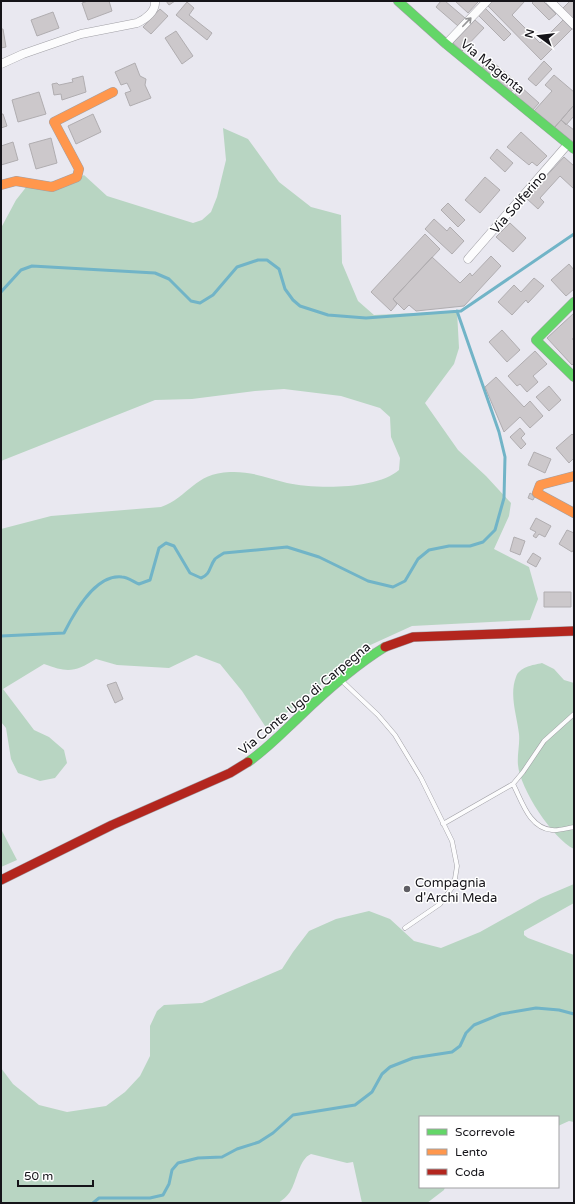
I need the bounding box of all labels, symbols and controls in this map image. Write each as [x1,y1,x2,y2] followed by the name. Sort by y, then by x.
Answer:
[519,16,559,56] north arrow
[462,17,471,27] one-way arrow
[522,28,537,39] text: N
[457,36,528,98] street label: Via Magenta
[487,168,550,237] street label: Via Solferino
[235,639,374,759] street label: Via Conte Ugo di Carpegna
[415,875,497,906] place label: Compagnia d'Archi Meda
[402,884,412,894] marker: Compagnia d'Archi Meda
[419,1116,559,1188] legend
[455,1125,515,1139] text: Scorrevole
[455,1145,488,1159] text: Lento
[18,1162,93,1188] scale bar
[455,1165,485,1179] text: Coda
[24,1169,53,1183] text: 50 m

